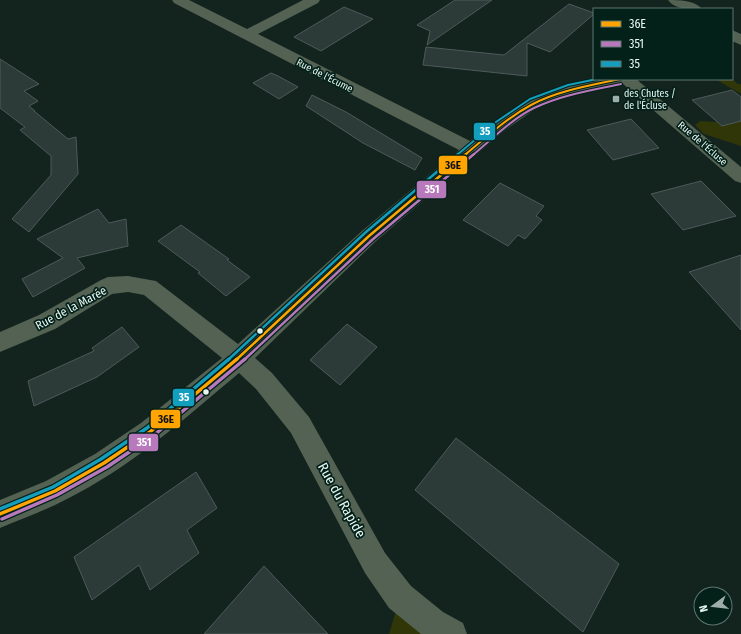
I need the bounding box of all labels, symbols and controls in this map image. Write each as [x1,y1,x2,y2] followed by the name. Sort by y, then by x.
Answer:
[593,8,733,80] legend
[629,17,646,31] text: 36E
[629,37,644,51] text: 351
[294,55,356,95] street label: Rue de l'Écume
[629,57,640,71] text: 35
[624,88,676,112] place label: des Chutes / de l'Écluse
[611,94,621,104] marker: des Chutes / de l'Écluse
[675,118,731,168] street label: Rue de l'Écluse
[473,122,496,141] line badge: 35
[479,125,491,138] text: 35
[438,155,468,175] line badge: 36E
[444,159,461,172] text: 36E
[416,180,447,199] line badge: 351
[424,183,439,196] text: 351
[33,283,109,333] street label: Rue de la Marée
[255,326,265,336] unlabelled marker
[201,387,211,397] unlabelled marker
[172,388,195,407] line badge: 35
[178,391,190,404] text: 35
[150,409,181,429] line badge: 36E
[157,413,174,426] text: 36E
[128,433,159,452] line badge: 351
[136,436,151,449] text: 351
[314,460,369,541] street label: Rue du Rapide
[693,586,733,626] north arrow
[697,604,711,613] text: N

